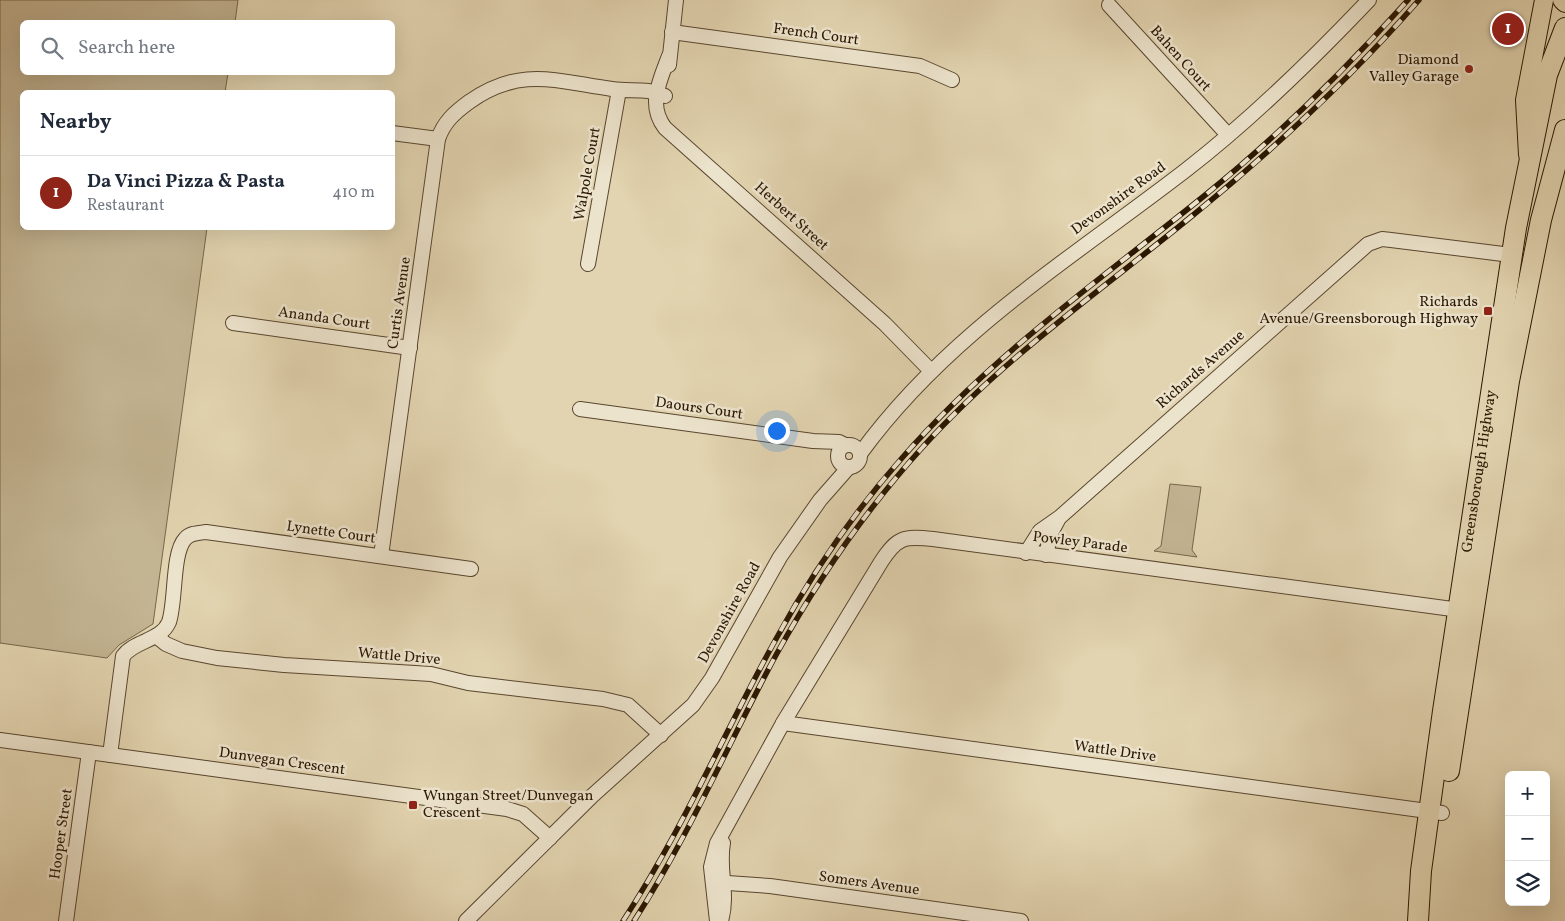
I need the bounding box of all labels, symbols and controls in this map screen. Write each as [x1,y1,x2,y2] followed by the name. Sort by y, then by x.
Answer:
[1492,10,1524,48] pin: 1
[772,19,860,51] street label: French Court
[20,20,395,75] search box
[1145,21,1215,97] street label: Bahen Court
[38,34,66,62] icon: search
[78,35,175,61] text: Search here
[1369,50,1459,88] place label: Diamond Valley Garage
[1463,63,1475,75] marker: Diamond Valley Garage
[40,108,111,137] text: Nearby
[569,126,607,222] street label: Walpole Court
[1067,157,1171,241] street label: Devonshire Road
[87,169,285,195] text: Da Vinci Pizza & Pasta
[749,178,833,256] street label: Herbert Street
[53,182,59,204] text: 1
[332,182,375,204] text: 410 m
[87,195,165,217] text: Restaurant
[383,256,417,350] street label: Curtis Avenue
[1260,292,1478,330] place label: Richards Avenue/Greensborough Highway
[277,302,371,336] street label: Ananda Court
[1482,305,1494,317] marker: Richards Avenue/Greensborough Highway
[1152,326,1250,414] street label: Richards Avenue
[1457,389,1502,554] street label: Greensborough Highway
[654,392,744,426] street label: Daours Court
[764,418,790,444] your location
[285,516,377,550] street label: Lynette Court
[1031,527,1129,559] street label: Powley Parade
[693,559,767,667] street label: Devonshire Road
[357,643,441,671] street label: Wattle Drive
[1073,736,1157,768] street label: Wattle Drive
[217,743,347,781] street label: Dunvegan Crescent
[1505,771,1550,906] map controls
[1505,771,1550,816] button: +
[423,786,594,824] place label: Wungan Street/Dunvegan Crescent
[45,787,79,881] street label: Hooper Street
[407,799,419,811] marker: Wungan Street/Dunvegan Crescent
[1505,816,1550,861] button: −
[1505,861,1550,906] button: layers
[817,867,921,901] street label: Somers Avenue

